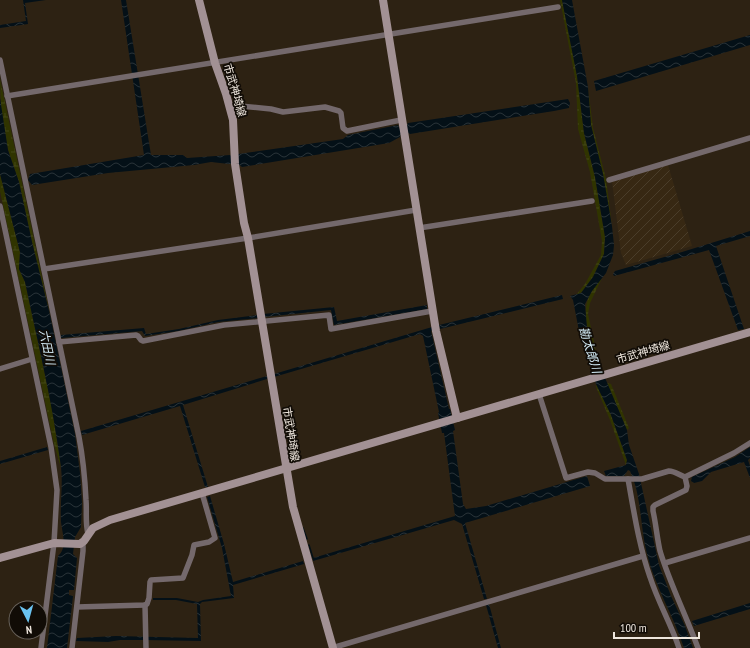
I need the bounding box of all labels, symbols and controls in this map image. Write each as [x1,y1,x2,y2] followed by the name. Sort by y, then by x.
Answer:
[221,62,249,118] street label: 市武神埼線
[576,325,605,377] water label: 勘太郎川
[36,328,59,368] water label: 六田川
[615,338,671,366] street label: 市武神埼線
[280,406,302,462] street label: 市武神埼線
[8,600,48,640] north arrow
[614,614,699,640] scale bar
[620,620,647,635] text: 100 m
[25,623,33,637] text: N

